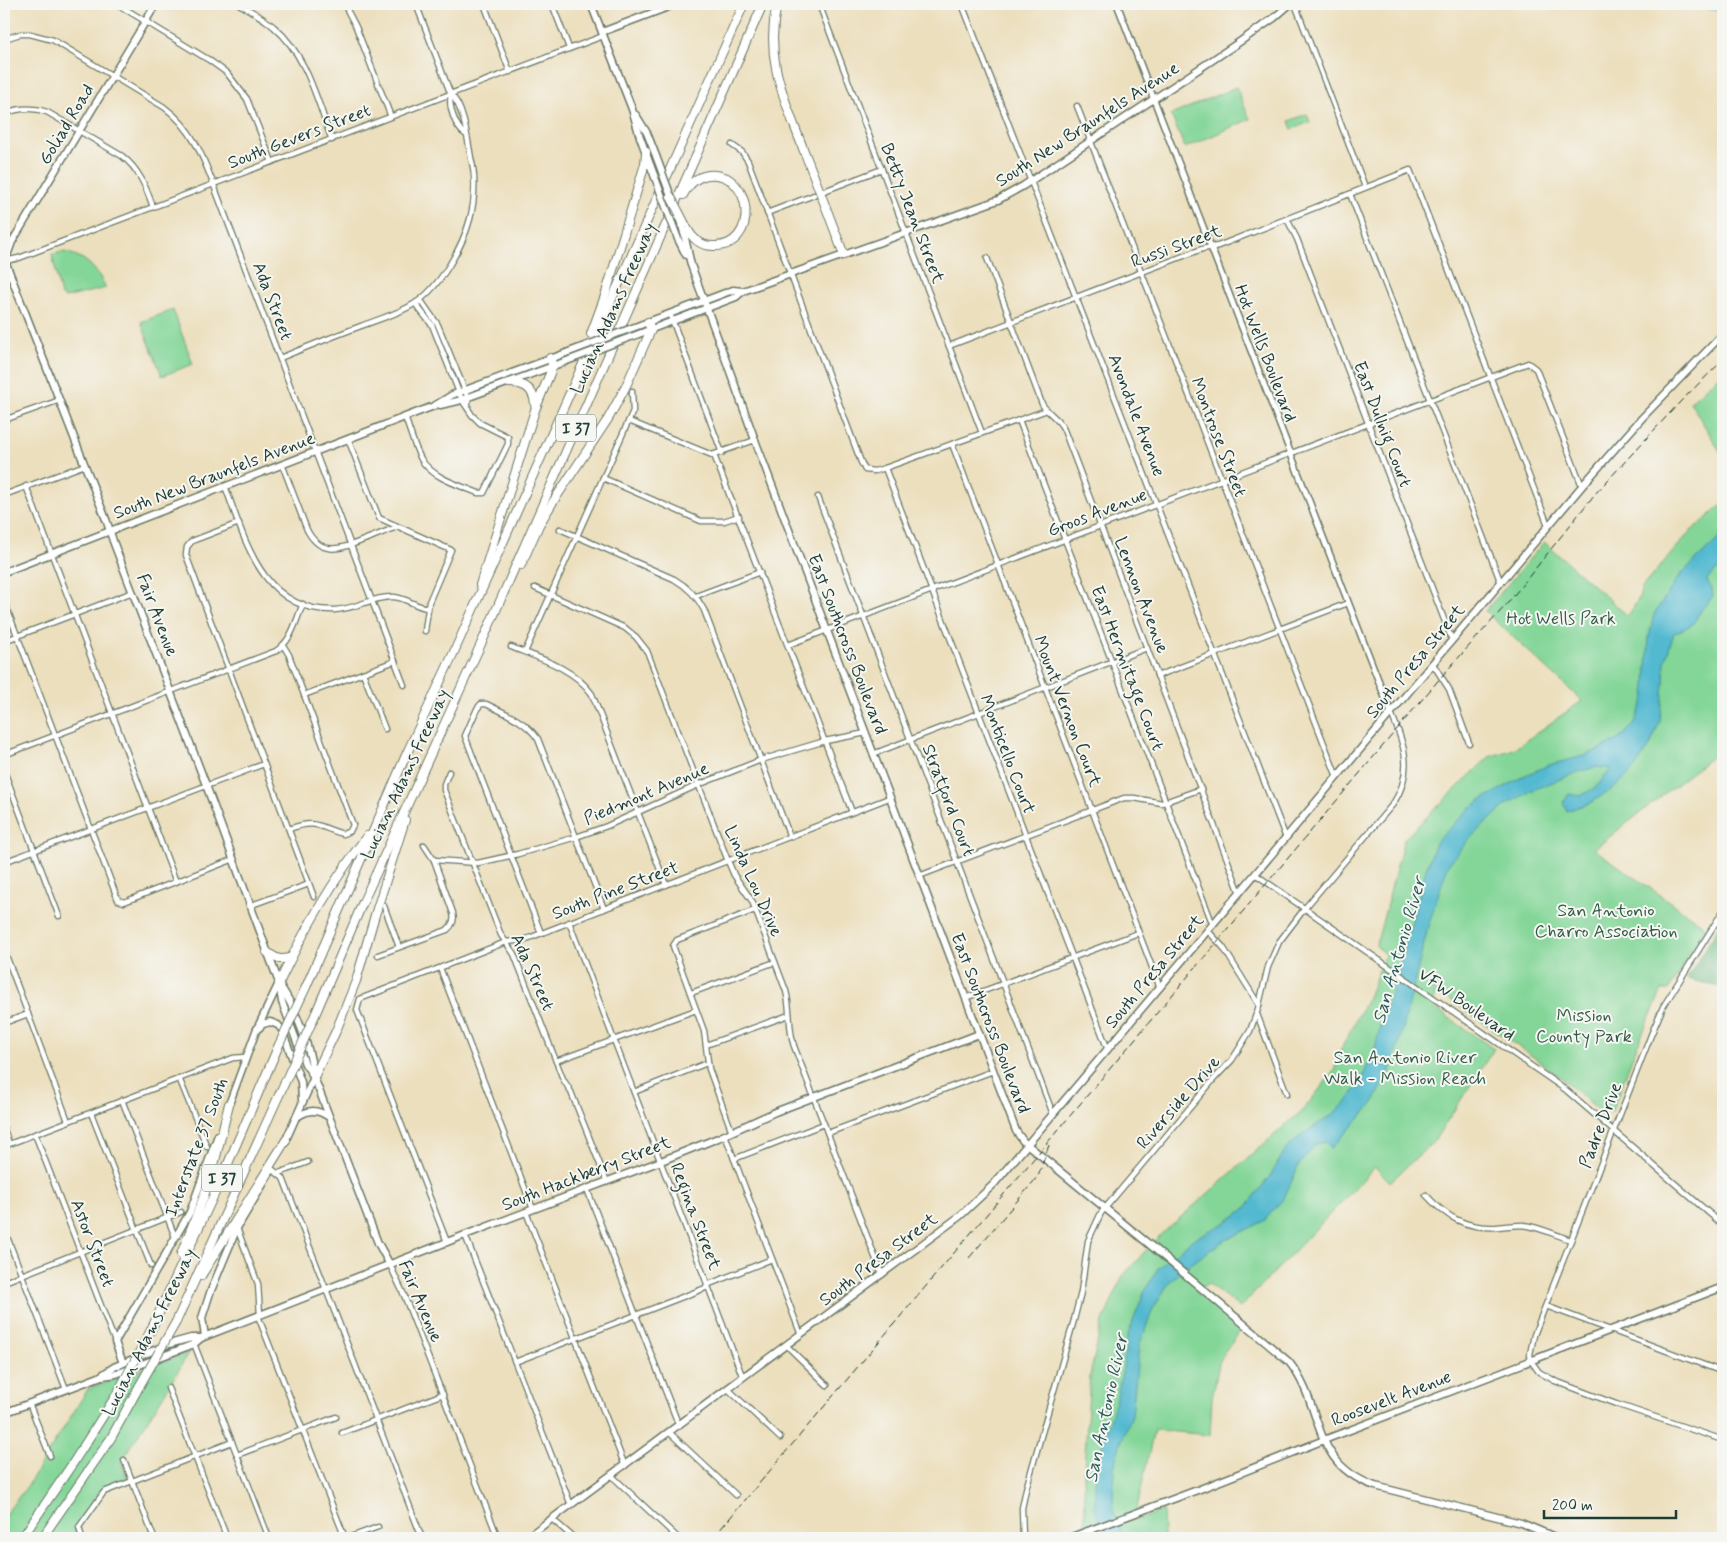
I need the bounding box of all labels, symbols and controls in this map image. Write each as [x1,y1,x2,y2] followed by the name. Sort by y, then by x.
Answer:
[991,56,1184,193] street label: South New Braunfels Avenue
[33,80,100,169] street label: Goliad Road
[224,99,374,175] street label: South Gevers Street
[874,140,950,287] street label: Betty Jean Street
[565,219,663,398] street label: Lucian Adams Freeway
[1128,219,1225,274] street label: Russi Street
[246,259,298,344] street label: Ada Street
[1228,281,1302,425] street label: Hot Wells Boulevard
[1102,351,1170,480] street label: Avondale Avenue
[1345,358,1417,492] street label: East Dullnig Court
[1184,374,1252,501] street label: Montrose Street
[556,414,596,442] road number: I 37
[110,426,319,526] street label: South New Braunfels Avenue
[1044,483,1151,543] street label: Groos Avenue
[1108,534,1174,657] street label: Lennon Avenue
[802,551,893,738] street label: East Southcross Boulevard
[130,570,184,660] street label: Fair Avenue
[1083,582,1170,755] street label: East Hermitage Court
[1361,599,1471,724] street label: South Presa Street
[1506,607,1616,631] park label: Hot Wells Park
[1027,632,1107,791] street label: Mount Vernon Court
[356,685,456,863] street label: Lucian Adams Freeway
[973,691,1041,817] street label: Monticello Court
[914,741,981,861] street label: Stratford Court
[580,757,713,831] street label: Piedmont Avenue
[718,822,788,941] street label: Linda Lou Drive
[549,856,682,926] street label: South Pine Street
[1367,871,1433,1026] water label: San Antonio River
[1534,899,1678,944] park label: San Antonio Charro Association
[1100,909,1210,1034] street label: South Presa Street
[504,930,560,1015] street label: Ada Street
[945,930,1036,1117] street label: East Southcross Boulevard
[1413,963,1520,1047] street label: VFW Boulevard
[1536,1004,1632,1049] park label: Mission County Park
[1324,1046,1486,1091] park label: San Antonio River Walk - Mission Reach
[1131,1051,1226,1155] street label: Riverside Drive
[159,1074,235,1220] street label: Interstate 37 South
[1574,1079,1628,1172] street label: Padre Drive
[498,1130,675,1217] street label: South Hackberry Street
[662,1159,727,1274] street label: Regina Street
[202,1164,242,1192] road number: I 37
[64,1196,120,1291] street label: Astor Street
[815,1207,943,1312] street label: South Presa Street
[97,1245,203,1420] street label: Lucian Adams Freeway
[392,1257,448,1346] street label: Fair Avenue
[1079,1329,1135,1485] water label: San Antonio River
[1328,1365,1455,1433] street label: Roosevelt Avenue
[1544,1487,1677,1519] scale bar
[1552,1496,1593,1516] text: 200 m

